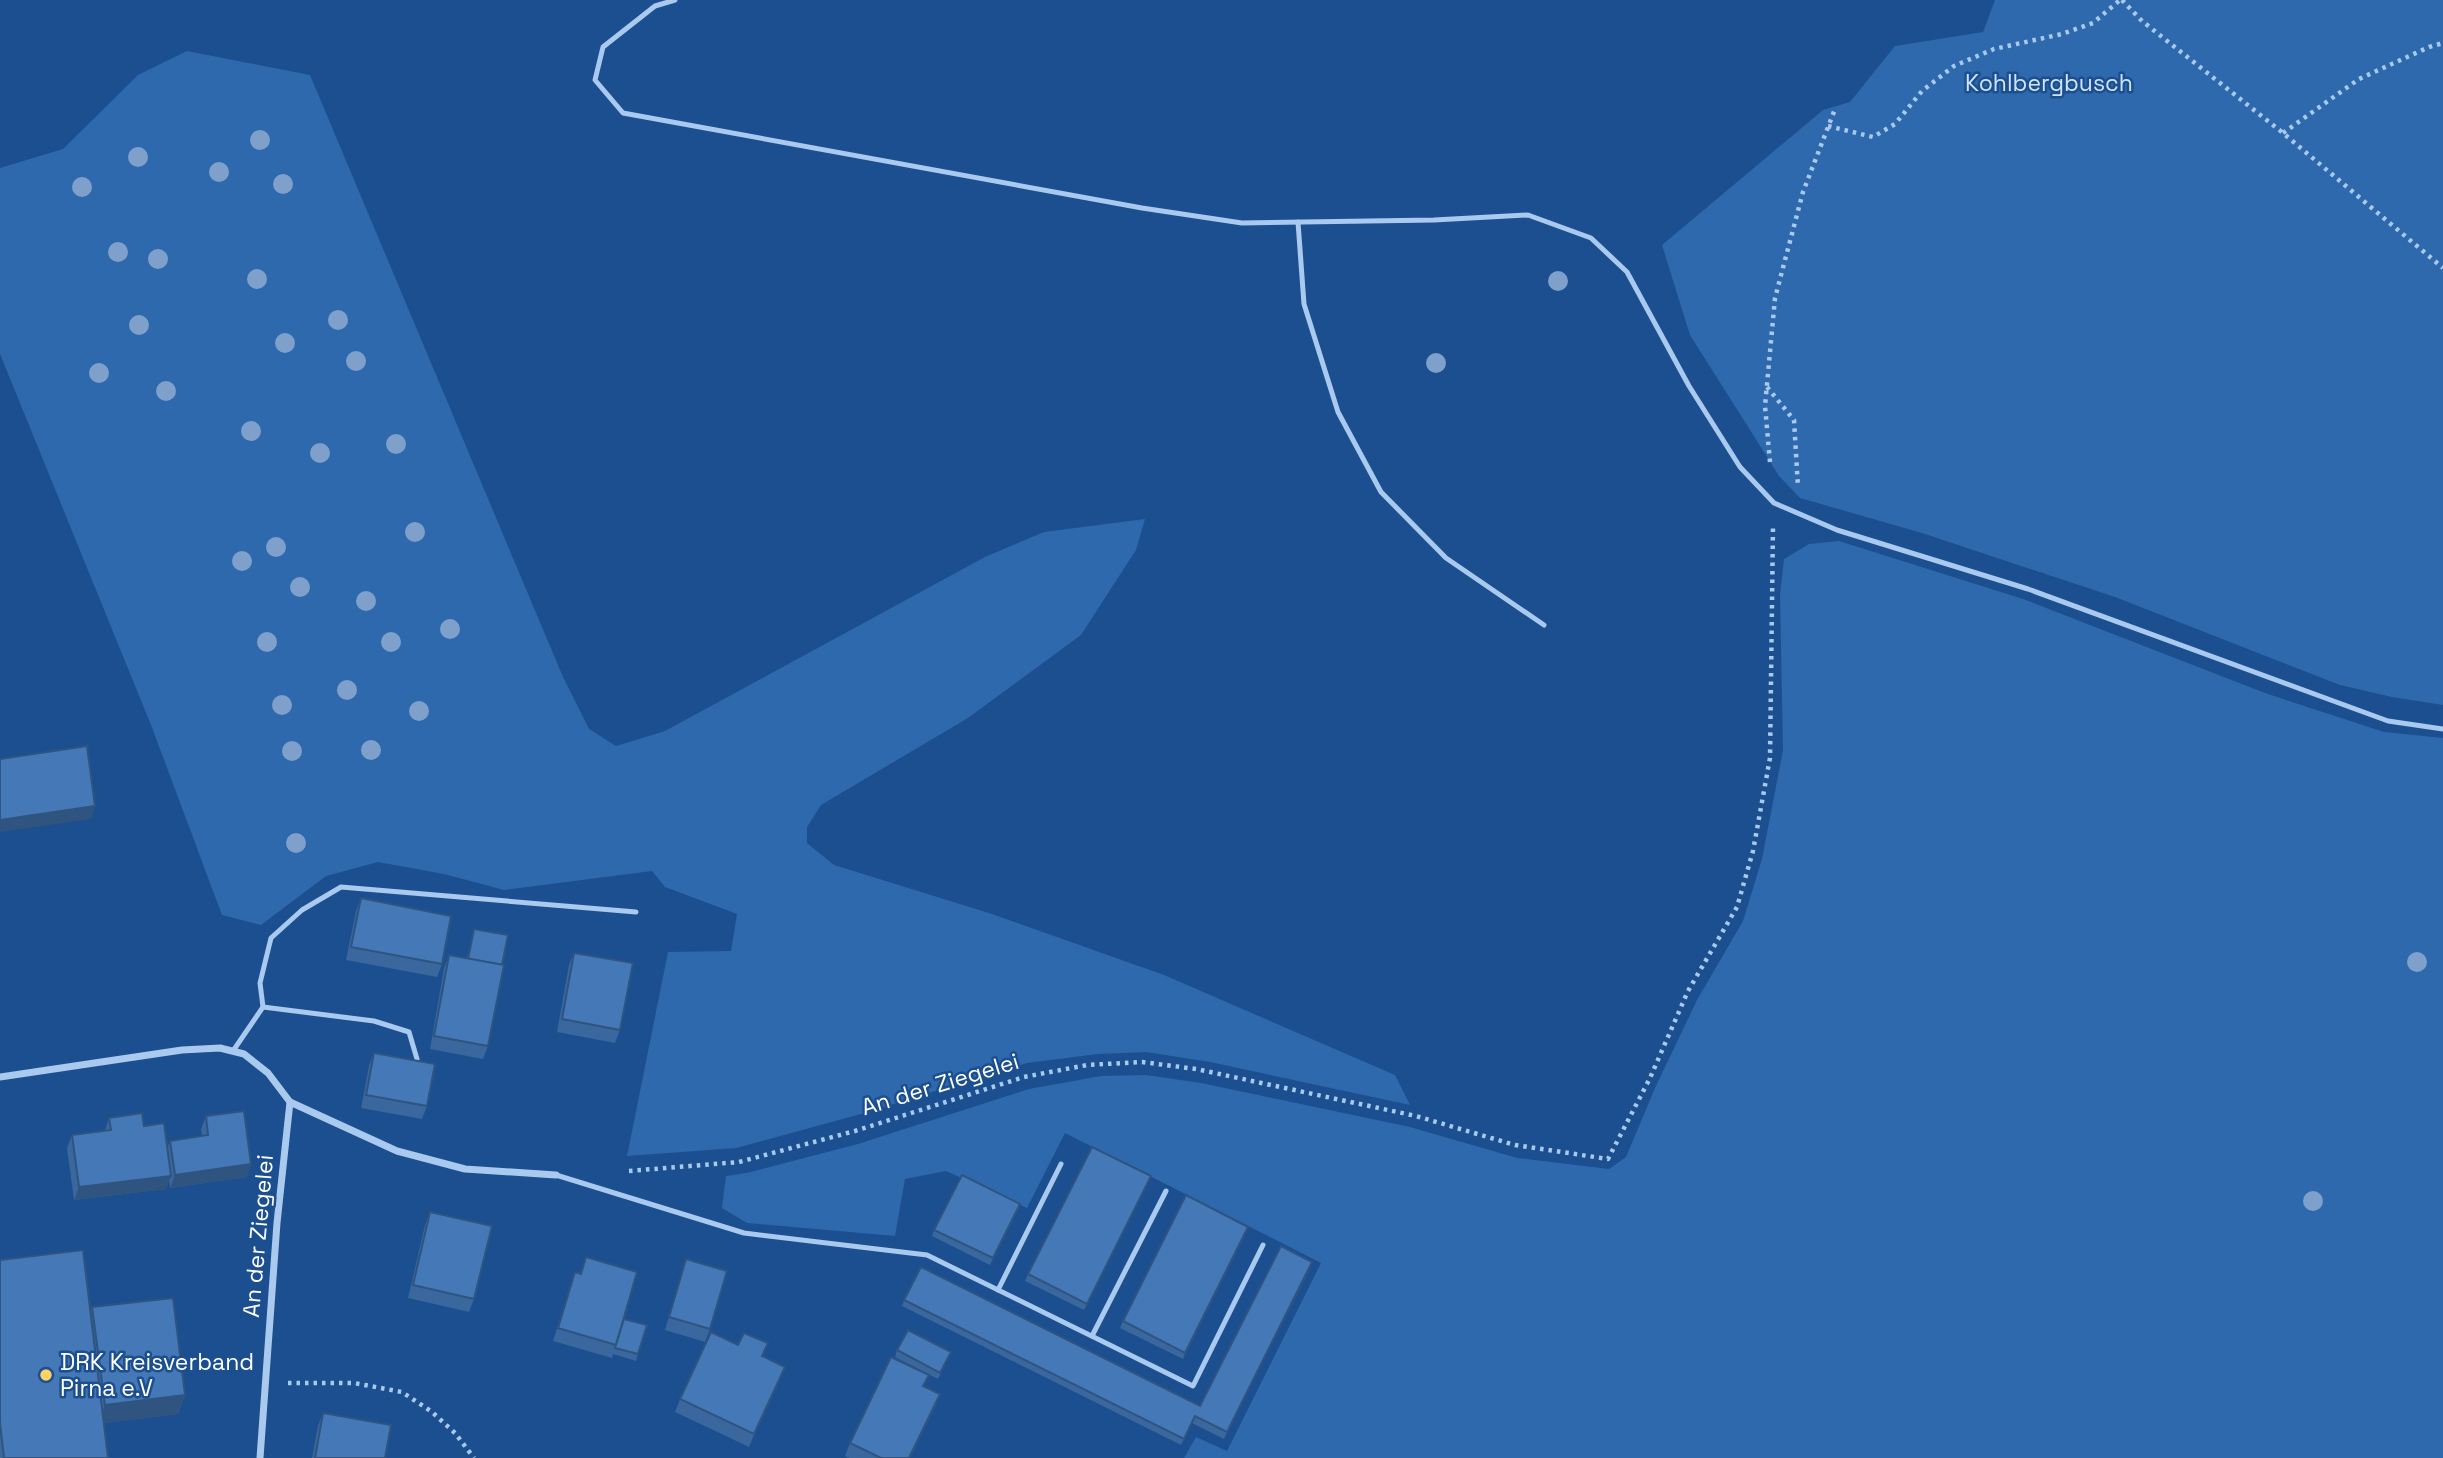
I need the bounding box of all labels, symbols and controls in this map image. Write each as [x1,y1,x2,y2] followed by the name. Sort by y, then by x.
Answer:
[1965,68,2133,98] park label: Kohlbergbusch
[858,1046,1022,1122] street label: An der Ziegelei
[236,1153,280,1319] street label: An der Ziegelei
[60,1347,254,1403] place label: DRK Kreisverband Pirna e.V
[38,1367,54,1383] marker: DRK Kreisverband Pirna e.V

